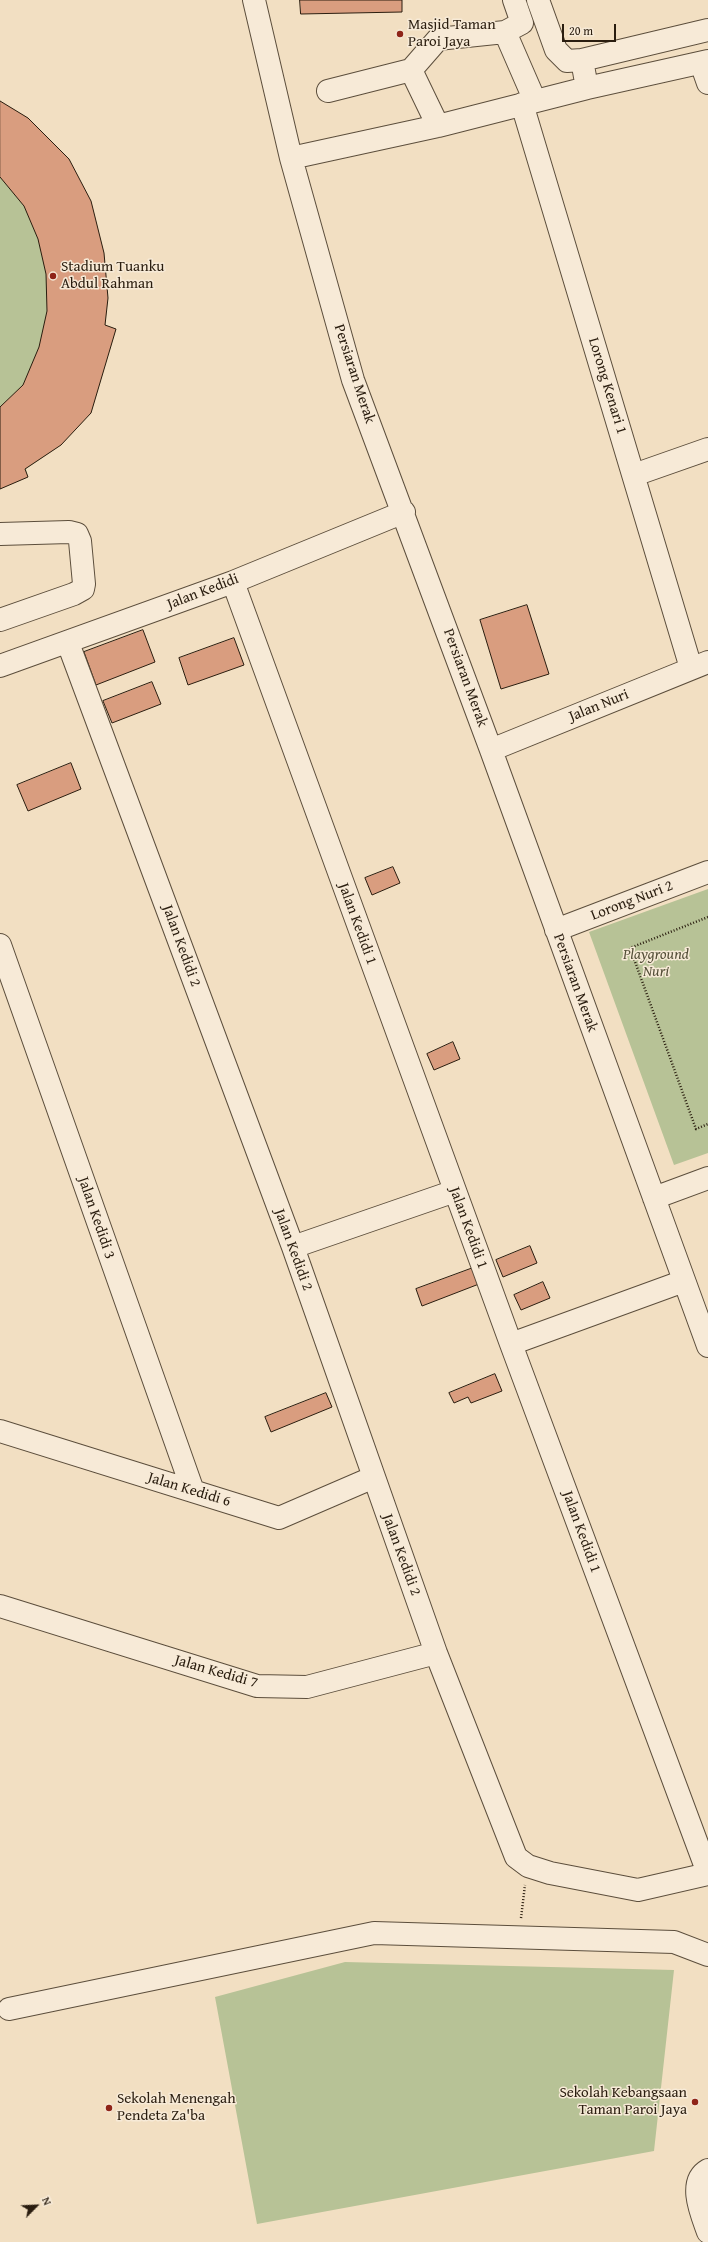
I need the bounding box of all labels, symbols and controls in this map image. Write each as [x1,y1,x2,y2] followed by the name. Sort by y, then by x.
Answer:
[408,16,496,51] place label: Masjid Taman Paroi Jaya
[564,16,618,42] scale bar
[569,22,593,39] text: 20 m
[395,29,405,39] marker: Masjid Taman Paroi Jaya
[61,258,164,293] place label: Stadium Tuanku Abdul Rahman
[48,271,58,281] marker: Stadium Tuanku Abdul Rahman
[329,322,379,426] street label: Persiaran Merak
[584,336,630,436] street label: Lorong Kenari 1
[165,570,241,614] street label: Jalan Kedidi
[439,626,491,730] street label: Persiaran Merak
[566,686,632,726] street label: Jalan Nuri
[588,877,676,925] street label: Lorong Nuri 2
[334,881,380,967] street label: Jalan Kedidi 1
[158,903,204,989] street label: Jalan Kedidi 2
[549,931,601,1035] street label: Persiaran Merak
[623,946,689,981] park label: Playground Nuri
[74,1175,118,1261] street label: Jalan Kedidi 3
[445,1185,491,1271] street label: Jalan Kedidi 1
[270,1207,316,1293] street label: Jalan Kedidi 2
[145,1469,233,1511] street label: Jalan Kedidi 6
[558,1489,604,1575] street label: Jalan Kedidi 1
[378,1512,424,1598] street label: Jalan Kedidi 2
[172,1652,260,1692] street label: Jalan Kedidi 7
[559,2084,687,2119] place label: Sekolah Kebangsaan Taman Paroi Jaya
[117,2090,236,2125] place label: Sekolah Menengah Pendeta Za'ba
[690,2097,700,2107] marker: Sekolah Kebangsaan Taman Paroi Jaya
[104,2103,114,2113] marker: Sekolah Menengah Pendeta Za'ba
[16,2186,56,2226] north arrow
[38,2194,56,2208] text: N

